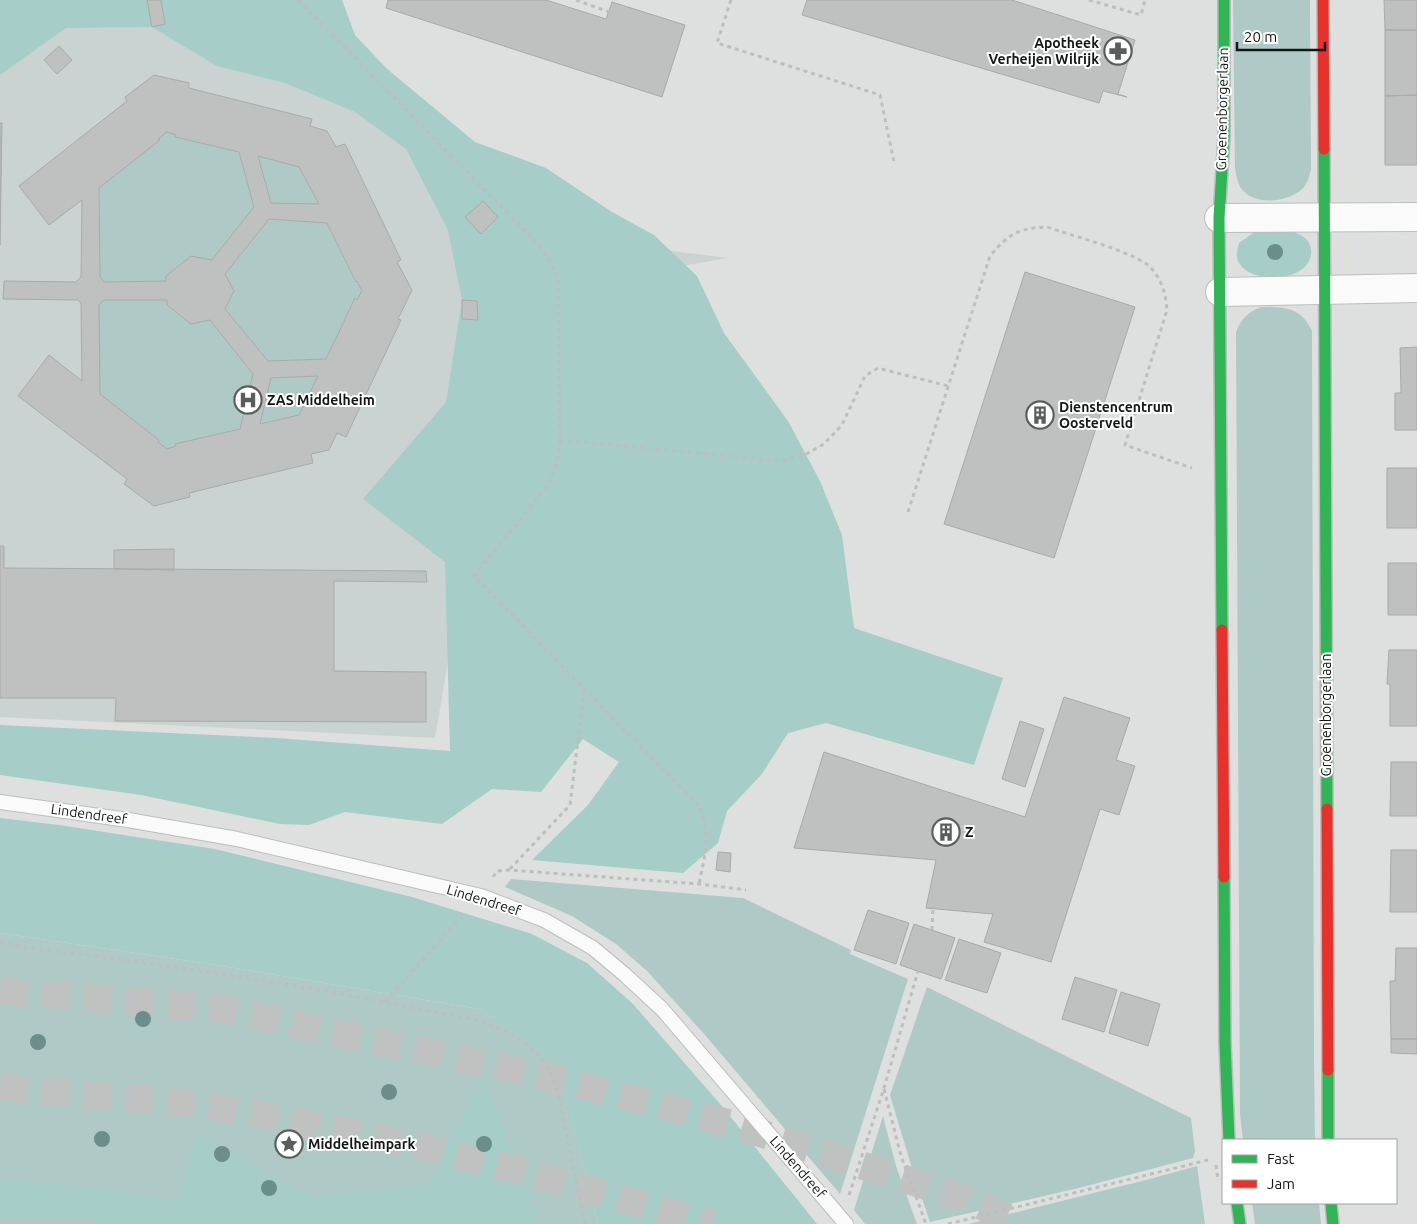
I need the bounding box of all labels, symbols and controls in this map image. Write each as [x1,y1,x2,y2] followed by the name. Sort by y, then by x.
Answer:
[1237,20,1324,52] scale bar
[1244,28,1277,45] text: 20 m
[988,35,1099,67] place label: Apotheek Verheijen Wilrijk
[1103,36,1133,66] pharmacy icon: Apotheek Verheijen Wilrijk
[1213,47,1231,171] street label: Groenenborgerlaan
[233,385,263,415] hospital icon: ZAS Middelheim
[267,392,375,408] place label: ZAS Middelheim
[1059,399,1173,431] place label: Dienstencentrum Oosterveld
[1025,400,1055,430] building icon: Dienstencentrum Oosterveld
[1318,653,1334,777] street label: Groenenborgerlaan
[50,801,129,827] street label: Lindendreef
[931,817,961,847] building icon: Z
[965,824,973,840] place label: Z
[445,881,524,919] street label: Lindendreef
[274,1129,304,1159] place icon: Middelheimpark
[767,1133,830,1202] street label: Lindendreef
[308,1136,415,1152] place label: Middelheimpark
[1222,1139,1397,1204] legend
[1267,1150,1295,1167] text: Fast
[1267,1175,1295,1192] text: Jam

